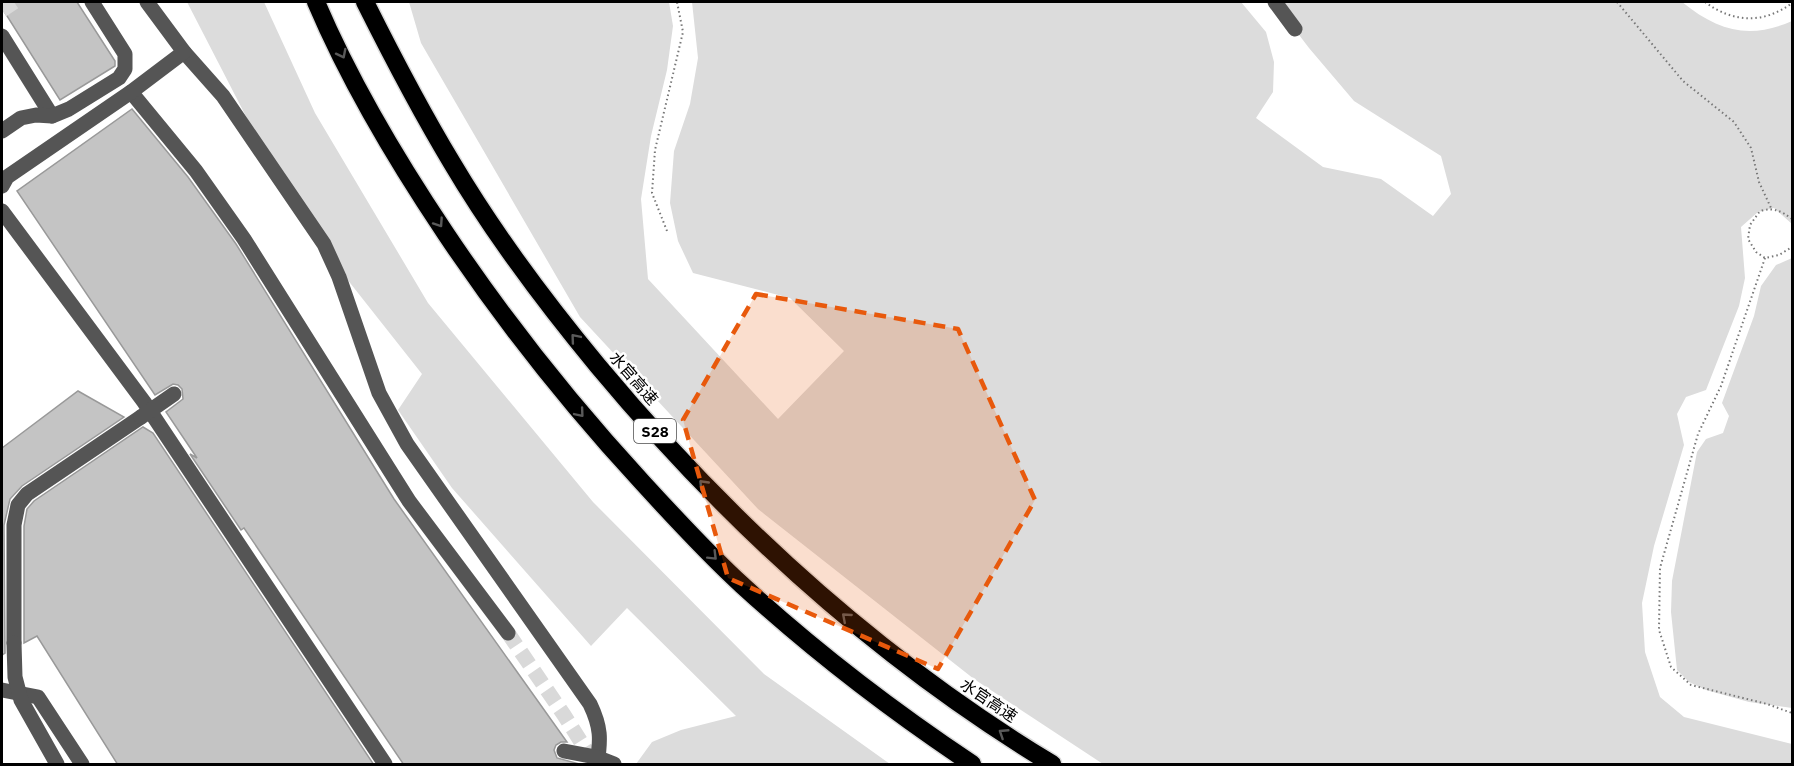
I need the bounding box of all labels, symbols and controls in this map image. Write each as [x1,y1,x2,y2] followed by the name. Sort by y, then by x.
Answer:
[335,48,346,58] one-way arrow
[432,216,443,227] one-way arrow
[571,334,582,345] one-way arrow
[605,347,663,409] street label: 水官高速
[573,406,584,417] one-way arrow
[634,419,676,443] road number: S28
[700,481,711,492] one-way arrow
[705,548,716,559] one-way arrow
[842,613,853,624] one-way arrow
[957,674,1021,726] street label: 水官高速
[998,729,1009,740] one-way arrow

